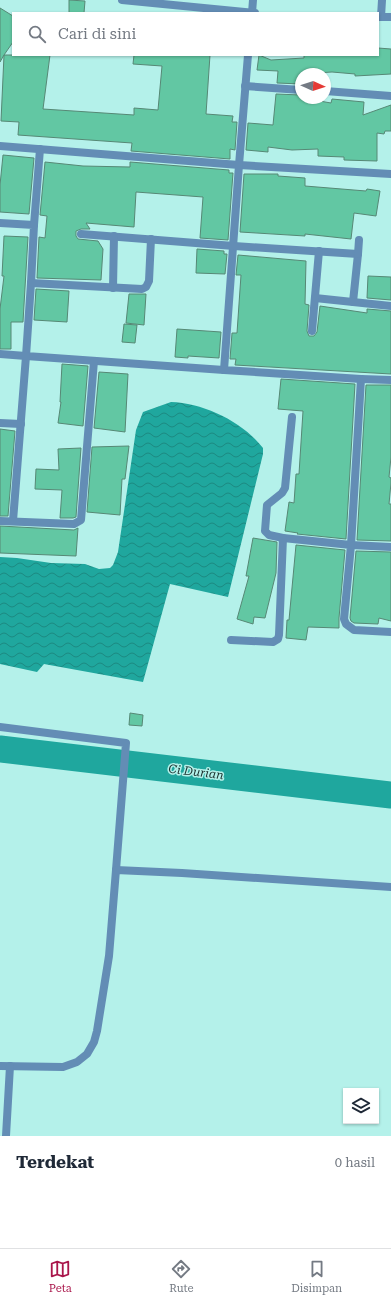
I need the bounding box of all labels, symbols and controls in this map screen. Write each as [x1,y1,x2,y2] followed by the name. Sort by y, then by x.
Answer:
[12,12,379,56] search box
[26,23,48,45] icon: search
[58,25,136,43] text: Cari di sini
[295,68,331,104] north arrow
[168,762,224,782] water label: Ci Durian
[343,1088,379,1124] map controls
[343,1088,379,1124] button: layers
[16,1152,94,1172] text: Terdekat
[335,1155,375,1170] text: 0 hasil
[49,1258,72,1295] tab: Peta
[169,1258,194,1295] tab: Rute
[291,1258,342,1295] tab: Disimpan

